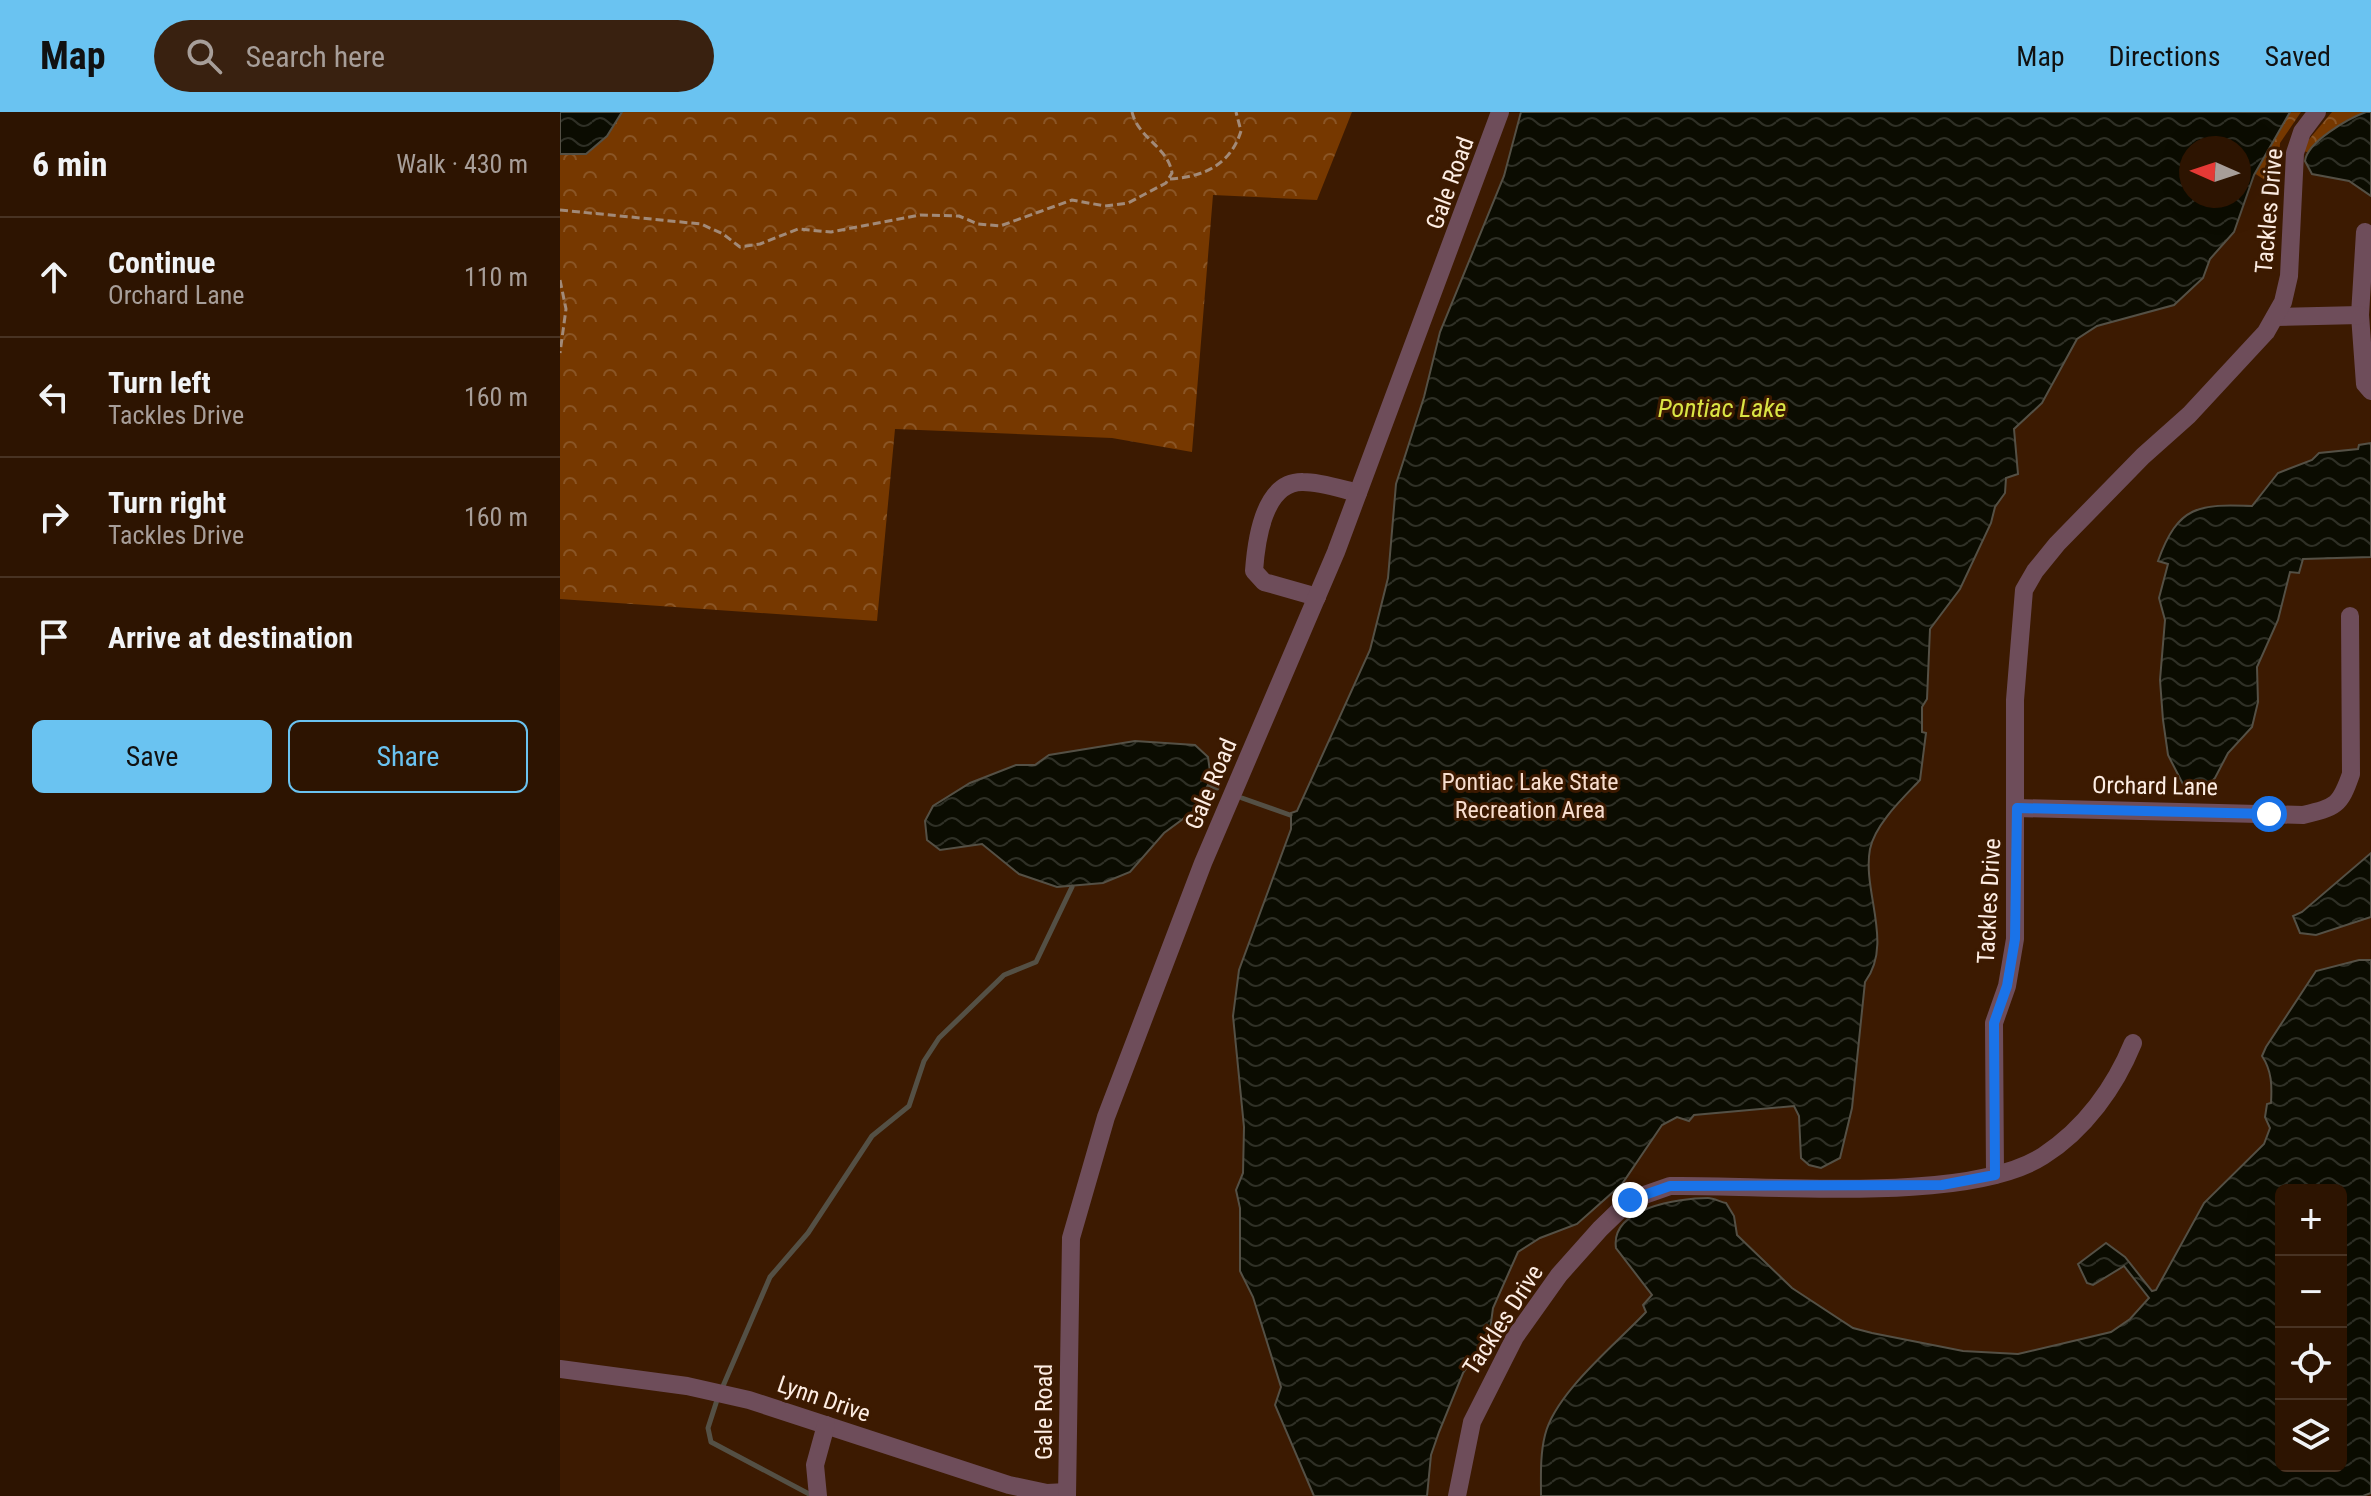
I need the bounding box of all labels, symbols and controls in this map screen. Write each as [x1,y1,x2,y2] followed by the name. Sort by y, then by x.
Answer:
[154,20,714,92] search box
[40,34,106,78] text: Map
[182,34,226,78] icon: search
[246,39,385,74] text: Search here
[2016,40,2065,73] text: Map
[2109,40,2220,73] text: Directions
[2264,40,2331,73] text: Saved
[1420,133,1480,233] street label: Gale Road
[2179,136,2251,208] north arrow
[32,144,108,184] text: 6 min
[2250,147,2288,275] street label: Tackles Drive
[396,149,528,179] text: Walk · 430 m
[108,245,215,280] text: Continue
[32,255,76,299] icon: ahead
[464,262,528,292] text: 110 m
[108,280,244,310] text: Orchard Lane
[108,365,211,400] text: Turn left
[32,375,76,419] icon: left
[464,382,528,412] text: 160 m
[1658,393,1786,423] water label: Pontiac Lake
[108,400,244,430] text: Tackles Drive
[108,485,226,520] text: Turn right
[32,495,76,539] icon: right
[464,502,528,532] text: 160 m
[108,520,244,550] text: Tackles Drive
[32,615,76,659] icon: arrive
[108,620,353,655] text: Arrive at destination
[32,720,272,793] button: Save
[288,720,528,793] button: Share
[1179,734,1243,834] street label: Gale Road
[1441,768,1619,824] park label: Pontiac Lake State Recreation Area
[2092,771,2218,801] street label: Orchard Lane
[2251,796,2287,832] route start
[1972,838,2006,964] street label: Tackles Drive
[1612,1182,1648,1218] route end
[2275,1184,2347,1472] map controls
[2275,1184,2347,1256] button: +
[2275,1256,2347,1328] button: −
[1457,1260,1549,1380] street label: Tackles Drive
[2275,1328,2347,1400] button: locate
[1030,1364,1058,1460] street label: Gale Road
[774,1370,874,1428] street label: Lynn Drive
[2275,1400,2347,1472] button: layers

